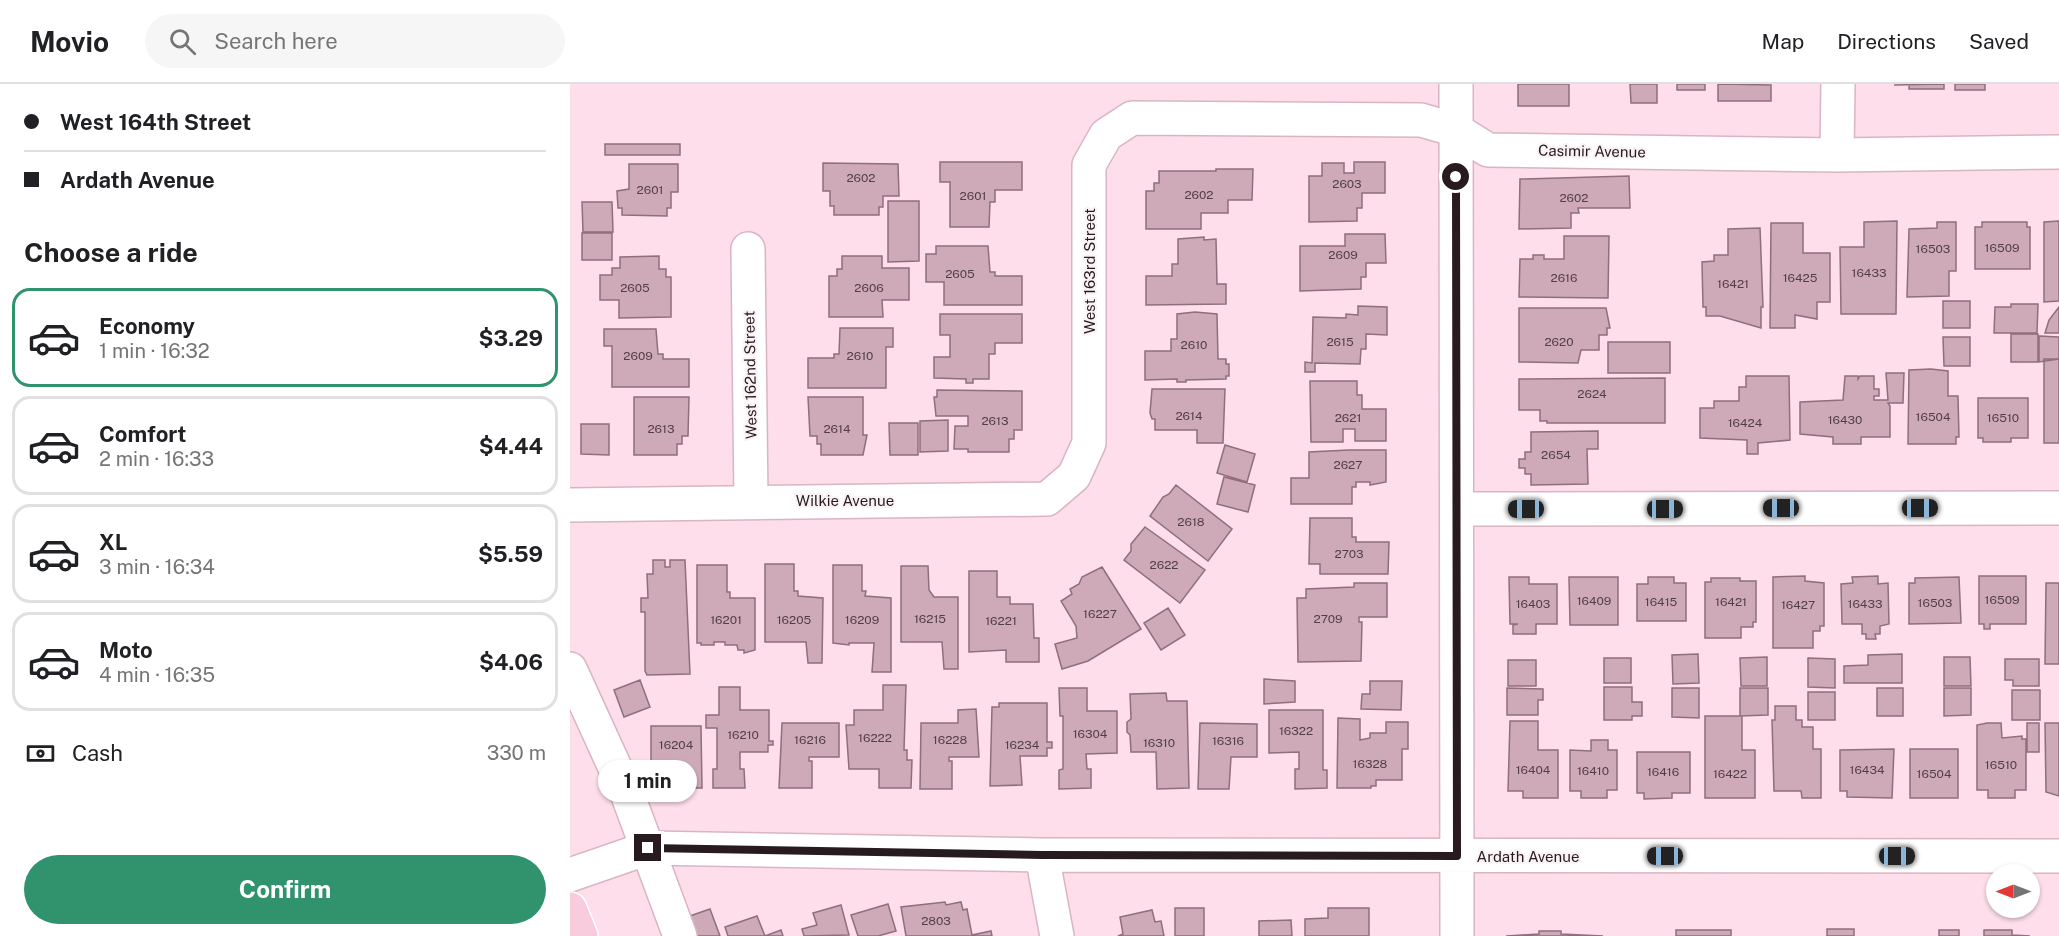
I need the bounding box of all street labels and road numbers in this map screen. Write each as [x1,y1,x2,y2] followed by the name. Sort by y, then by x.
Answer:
[1538,142,1646,160] street label: Casimir Avenue
[1081,208,1098,334] street label: West 163rd Street
[740,310,760,439] street label: West 162nd Street
[796,492,894,509] street label: Wilkie Avenue
[1477,848,1579,865] street label: Ardath Avenue

